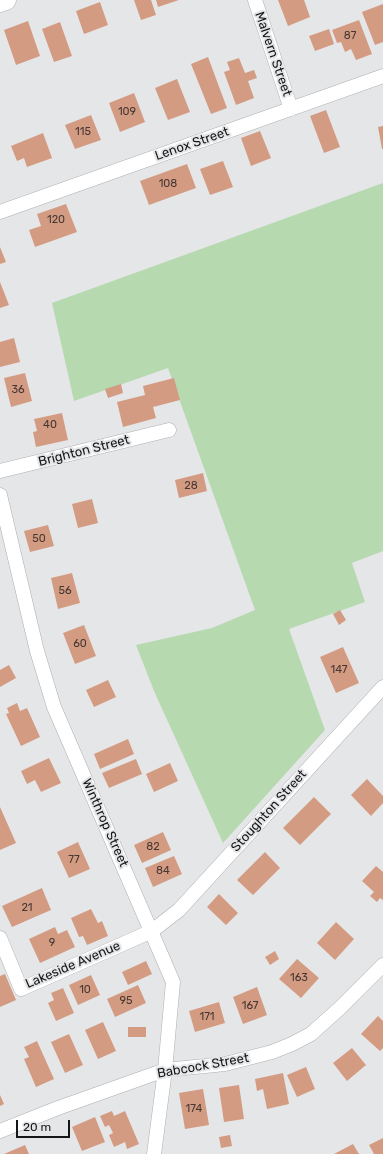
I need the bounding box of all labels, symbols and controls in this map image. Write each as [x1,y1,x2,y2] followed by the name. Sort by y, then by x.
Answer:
[251,10,295,98] street label: Malvern Street
[344,29,356,43] house number: 87
[118,105,136,119] house number: 109
[153,124,231,164] street label: Lenox Street
[75,125,91,139] house number: 115
[159,177,177,191] house number: 108
[47,213,65,227] house number: 120
[11,383,25,397] house number: 36
[43,418,57,432] house number: 40
[37,432,131,470] street label: Brighton Street
[184,479,198,493] house number: 28
[32,532,46,546] house number: 50
[58,584,72,598] house number: 56
[73,637,87,651] house number: 60
[331,663,347,677] house number: 147
[228,767,310,855] street label: Stoughton Street
[79,776,131,870] street label: Winthrop Street
[146,840,160,854] house number: 82
[68,853,80,867] house number: 77
[156,864,170,878] house number: 84
[21,901,33,915] house number: 21
[49,936,55,950] house number: 9
[23,938,123,992] street label: Lakeside Avenue
[290,971,308,985] house number: 163
[79,983,91,997] house number: 10
[119,994,133,1008] house number: 95
[242,999,258,1013] house number: 167
[199,1010,215,1024] house number: 171
[156,1050,250,1082] street label: Babcock Street
[186,1102,202,1116] house number: 174
[18,1112,72,1138] scale bar
[23,1120,51,1134] text: 20 m

